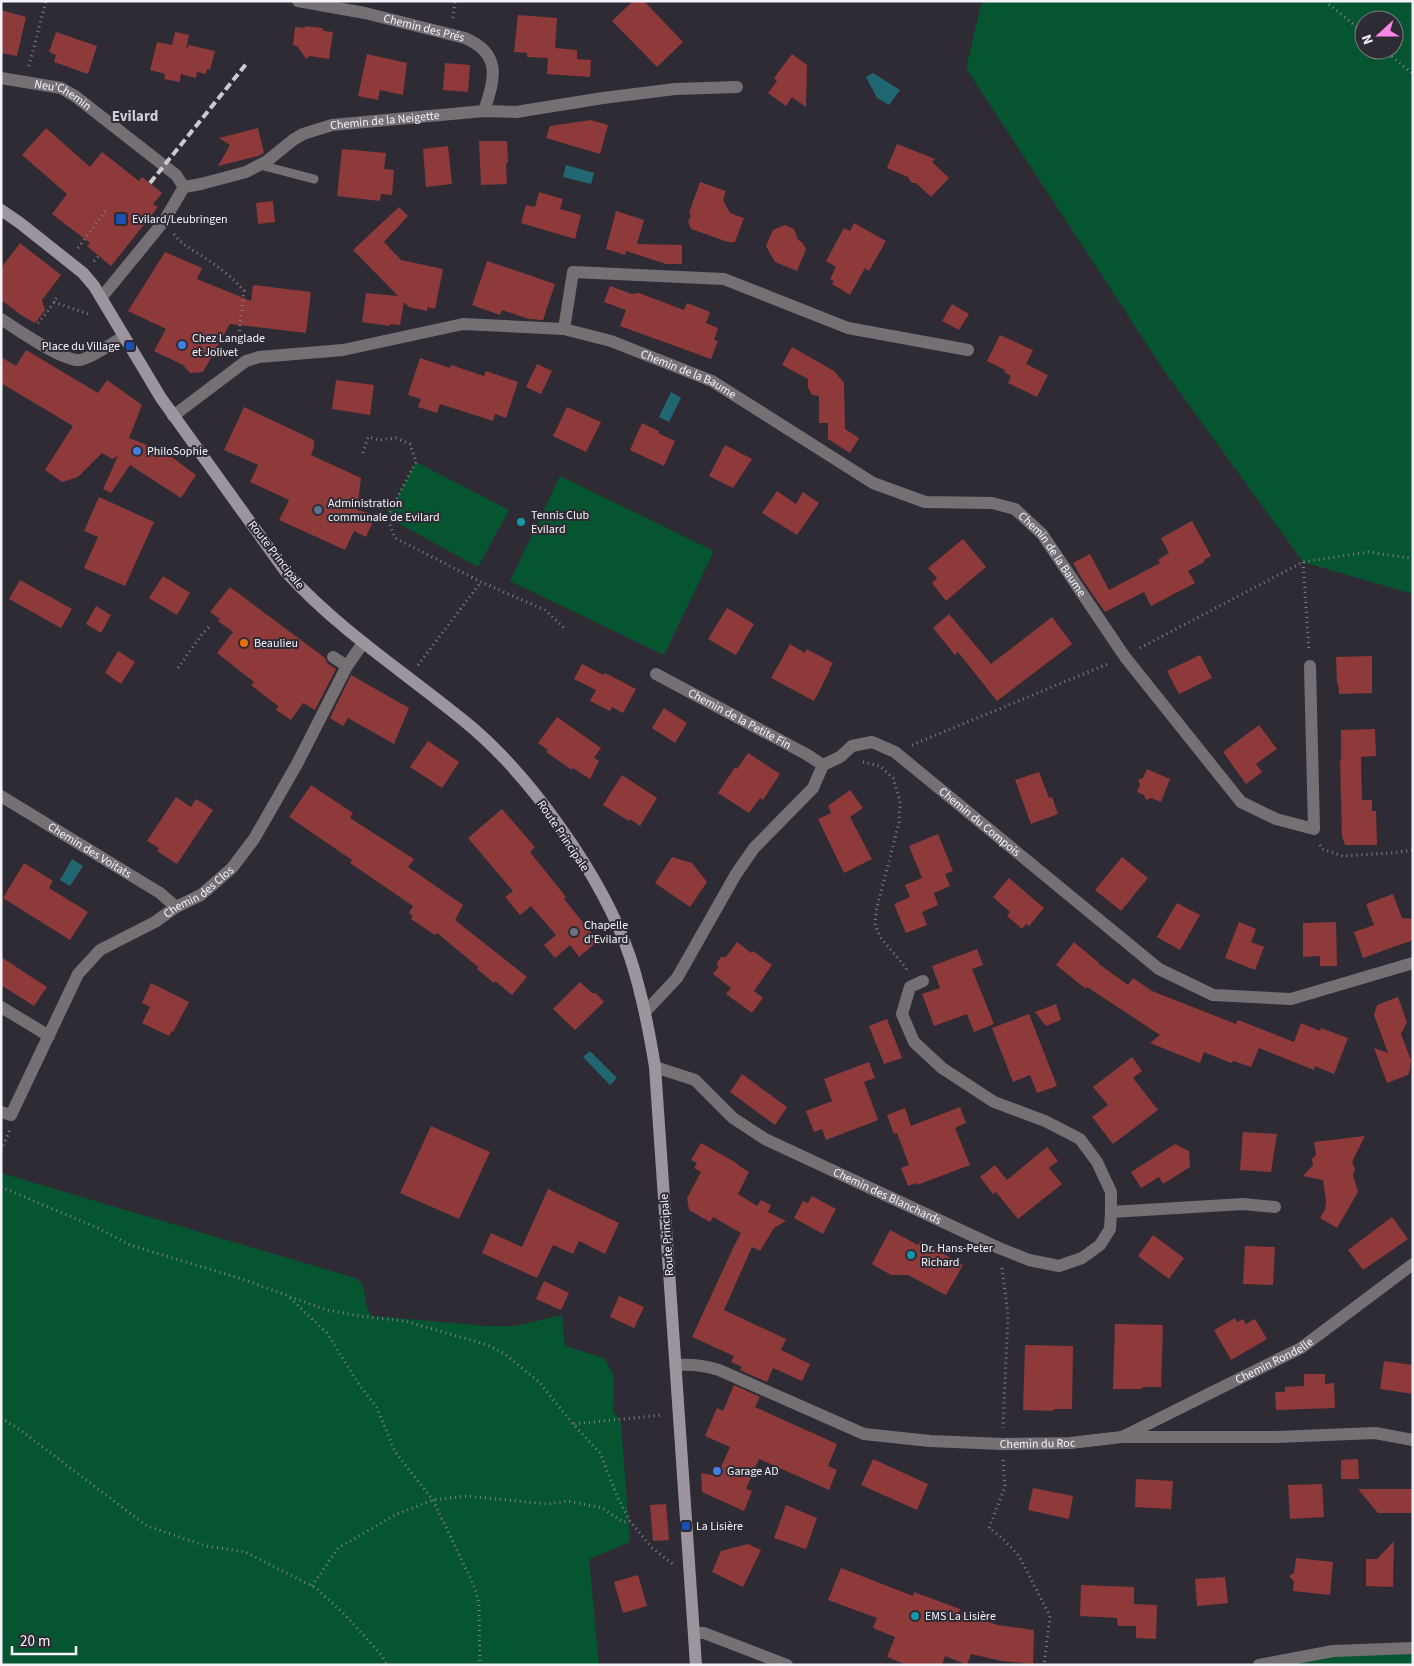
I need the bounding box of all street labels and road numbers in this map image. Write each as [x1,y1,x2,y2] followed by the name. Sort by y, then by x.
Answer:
[382,9,466,46] street label: Chemin des Prés
[33,75,95,114] street label: Neu'Chemin
[329,107,440,134] street label: Chemin de la Neigette
[638,345,740,403] street label: Chemin de la Baume
[1015,508,1090,600] street label: Chemin de la Baume
[244,517,308,593] street label: Route Principale
[685,684,795,753] street label: Chemin de la Petite Fin
[935,783,1024,860] street label: Chemin du Compois
[533,797,593,875] street label: Route Principale
[45,818,135,882] street label: Chemin des Voitats
[160,862,238,922] street label: Chemin des Clos
[830,1163,944,1229] street label: Chemin des Blanchards
[656,1193,678,1277] street label: Route Principale
[1232,1333,1317,1388] street label: Chemin Rondelle
[1000,1434,1077,1453] street label: Chemin du Roc

